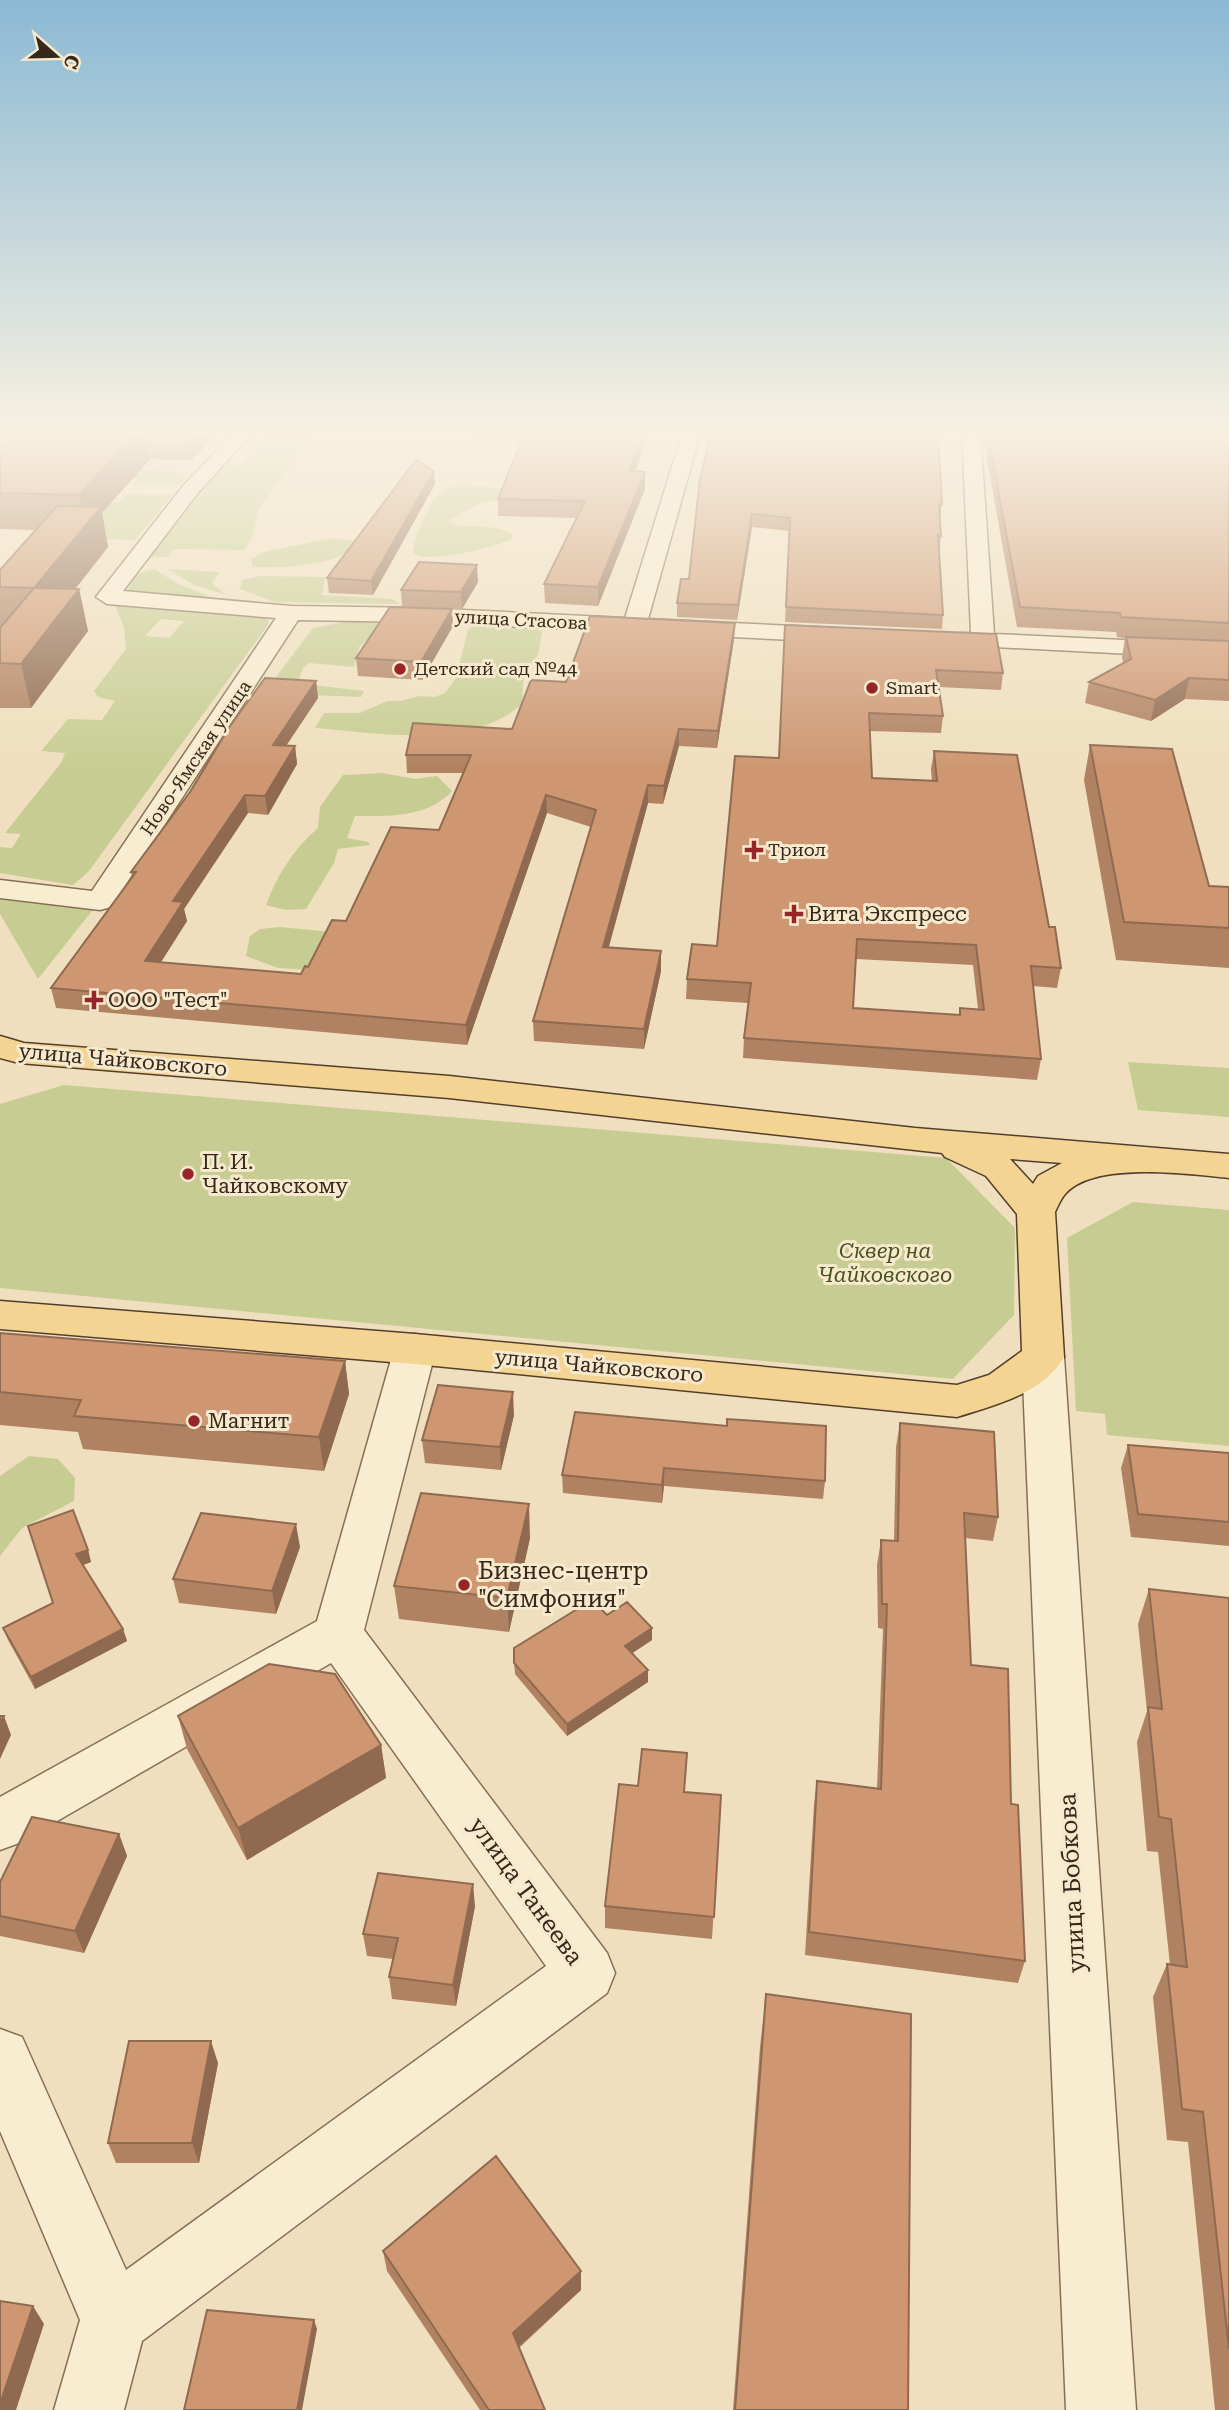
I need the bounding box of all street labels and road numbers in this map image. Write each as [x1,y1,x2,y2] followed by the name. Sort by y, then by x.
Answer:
[454,606,588,633] street label: улица Стасова
[136,676,255,839] street label: Ново-Ямская улица
[18,1039,228,1081] street label: улица Чайковского
[494,1345,704,1387] street label: улица Чайковского
[1053,1792,1091,1974] street label: улица Бобкова
[463,1812,589,1970] street label: улица Танеева

